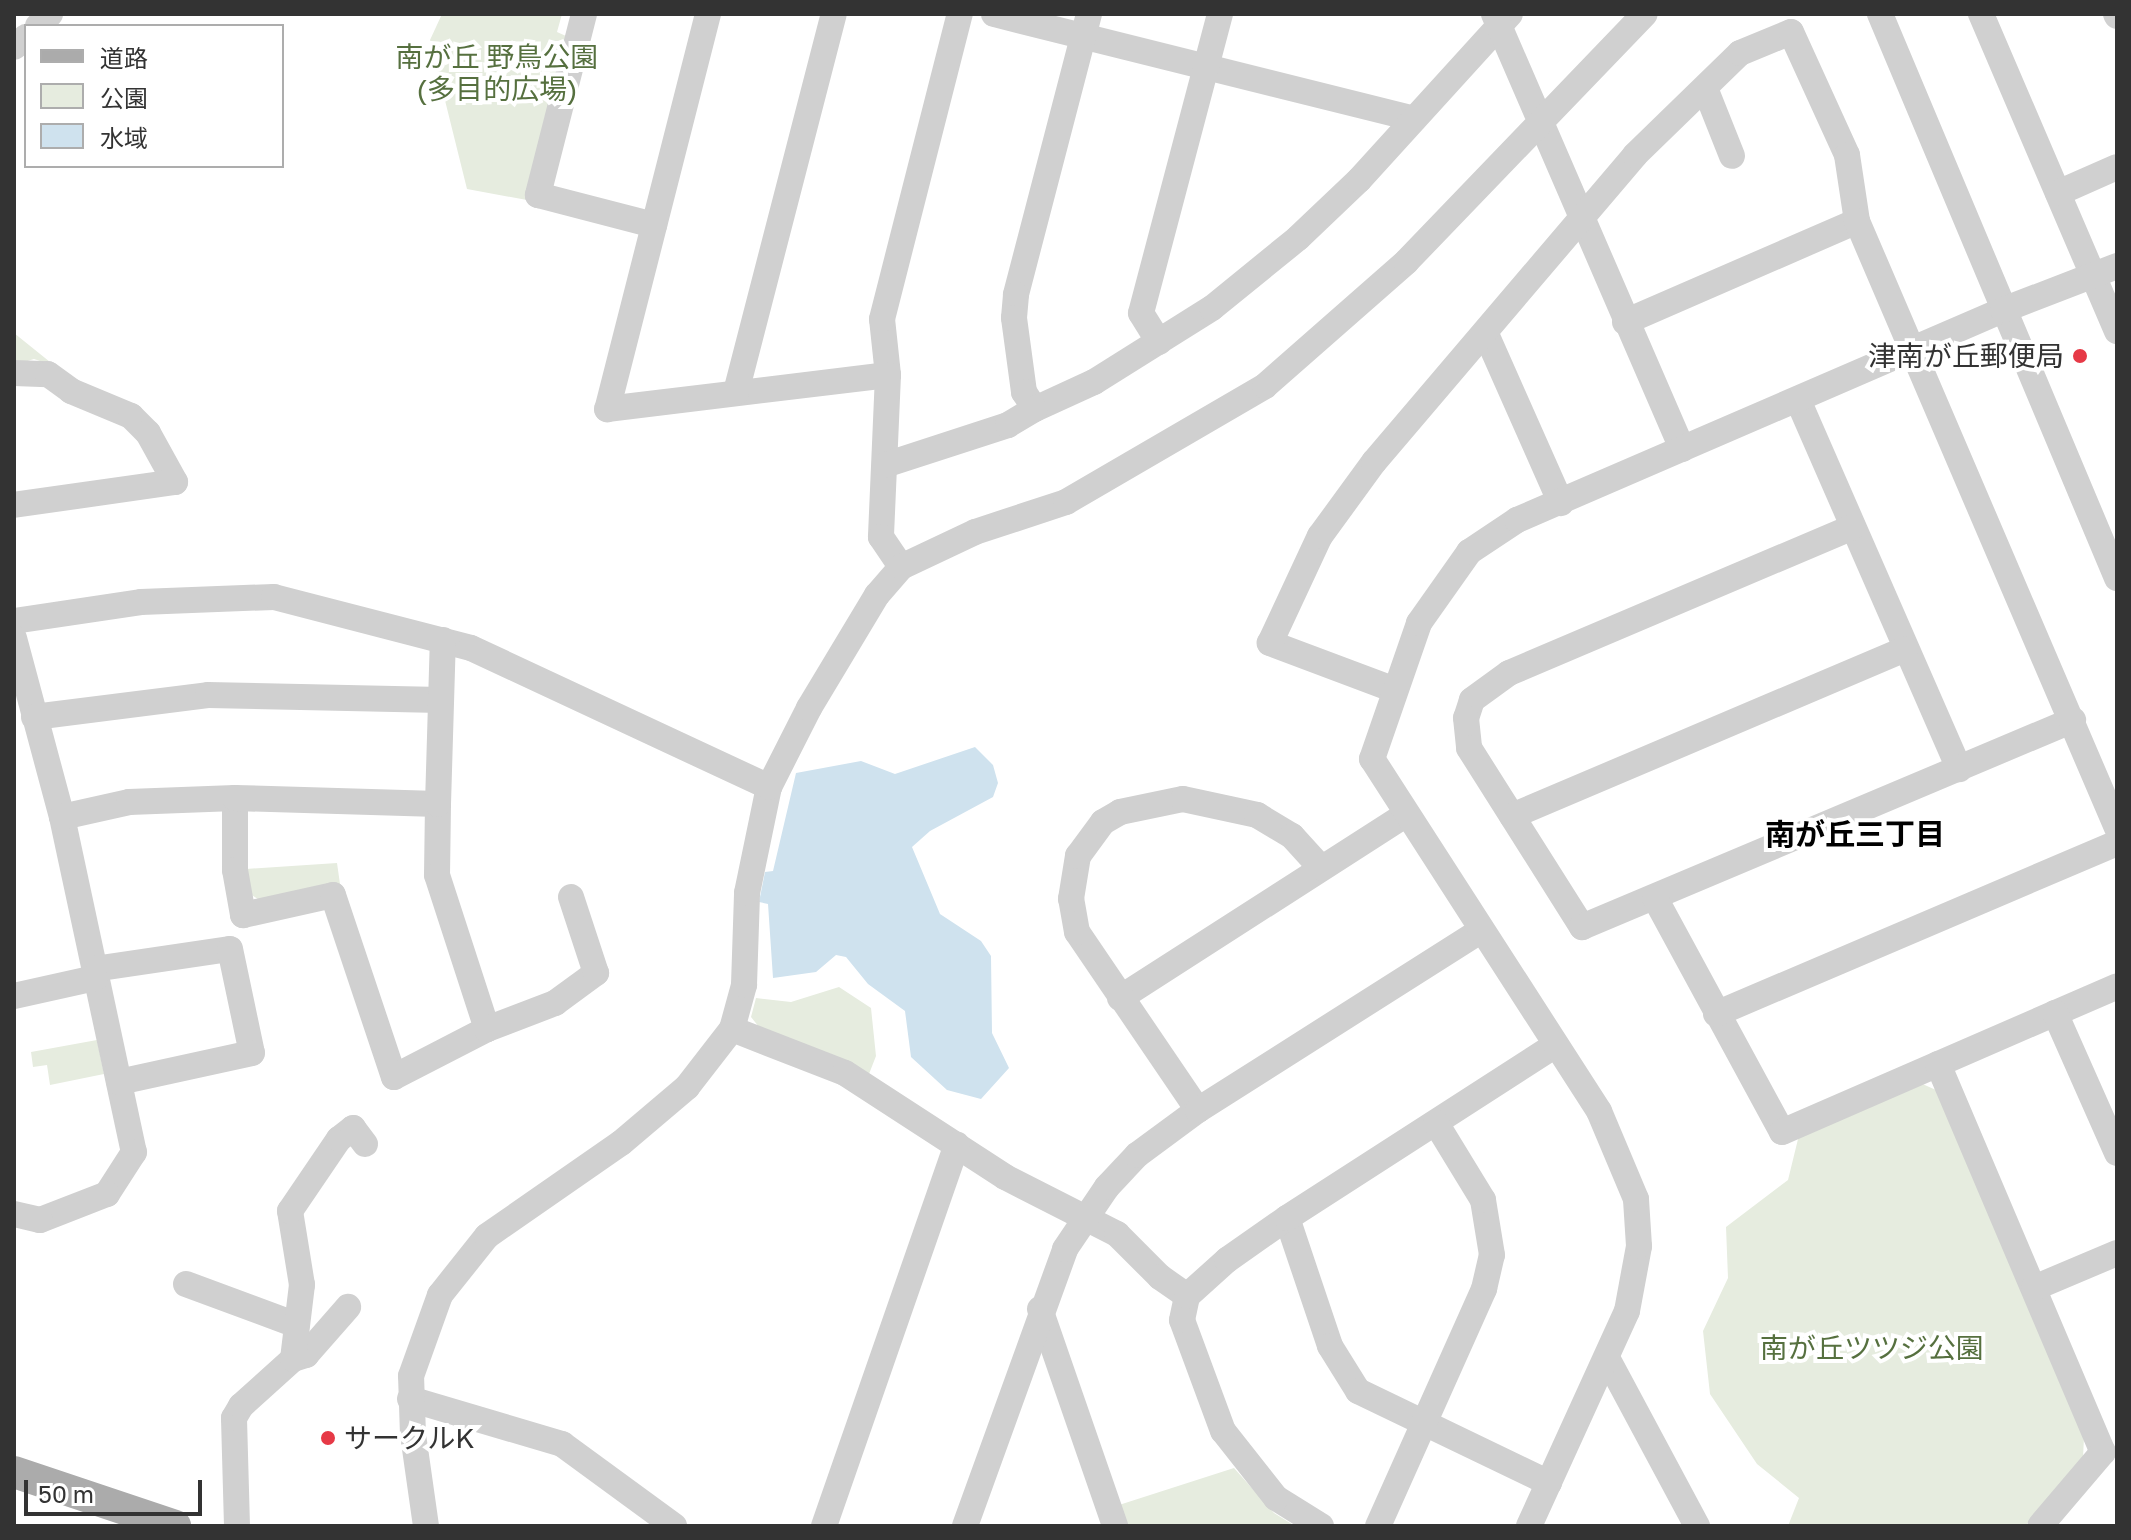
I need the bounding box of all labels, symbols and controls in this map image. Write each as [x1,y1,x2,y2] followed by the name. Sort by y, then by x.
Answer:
[24,24,284,168] legend
[396,40,598,106] park label: 南が丘 野鳥公園 (多目的広場)
[100,43,148,72] text: 道路
[100,83,148,112] text: 公園
[100,123,148,152] text: 水域
[1868,339,2064,373] place label: 津南が丘郵便局
[2071,347,2089,365] marker: 津南が丘郵便局
[1765,816,1945,852] district label: 南が丘三丁目
[1760,1331,1984,1365] park label: 南が丘ツツジ公園
[344,1421,475,1455] place label: サークルK
[319,1429,337,1447] marker: サークルK
[28,1464,206,1514] scale bar
[38,1479,94,1508] text: 50 m

